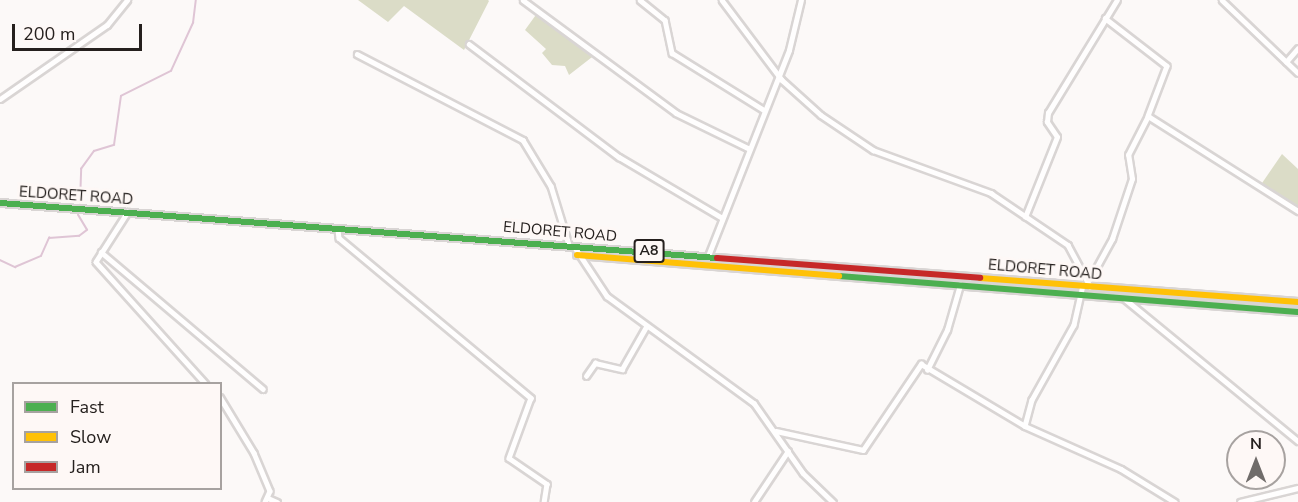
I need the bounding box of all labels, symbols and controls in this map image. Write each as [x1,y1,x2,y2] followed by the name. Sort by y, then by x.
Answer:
[15,12,146,50] scale bar
[23,22,75,46] text: 200 m
[18,183,134,209] street label: ELDORET ROAD
[502,218,618,246] street label: ELDORET ROAD
[632,240,666,262] road number: A8
[987,256,1103,284] street label: ELDORET ROAD
[12,382,222,490] legend
[70,395,104,419] text: Fast
[70,425,111,449] text: Slow
[1226,430,1286,490] north arrow
[1250,433,1262,455] text: N
[70,455,101,479] text: Jam

